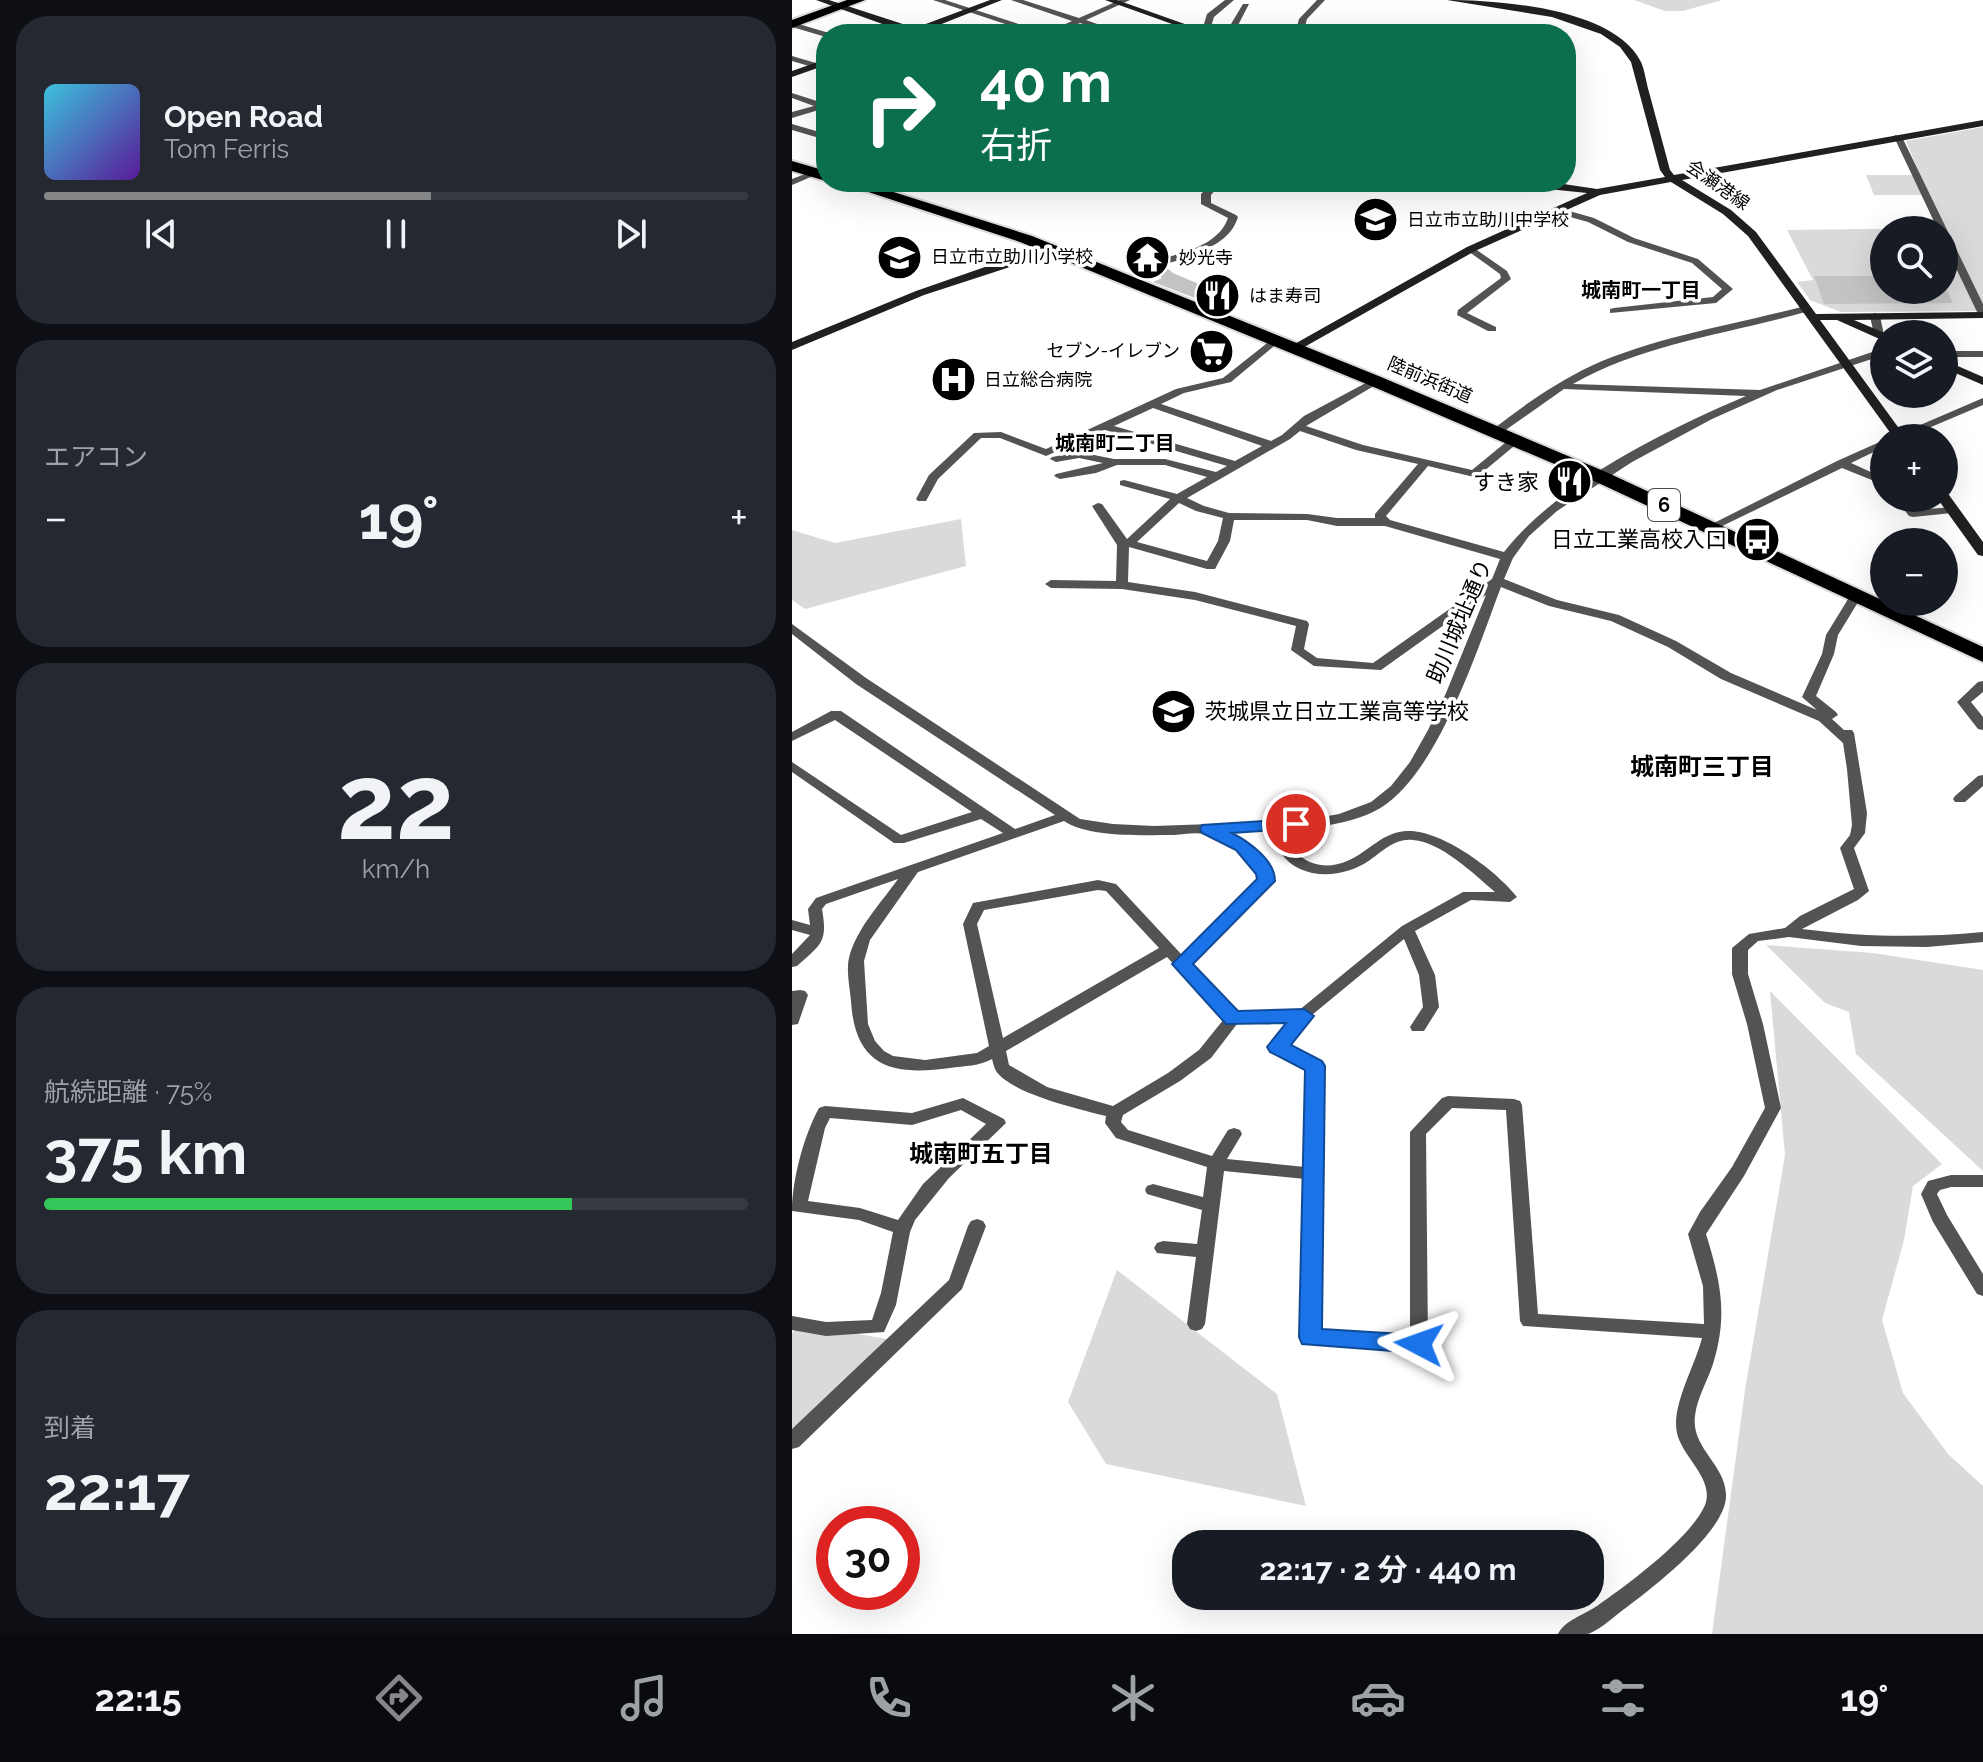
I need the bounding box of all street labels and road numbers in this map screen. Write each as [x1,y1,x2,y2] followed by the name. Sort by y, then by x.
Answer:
[1683,155,1754,214] street label: 会瀬港線
[1385,352,1476,407] street label: 陸前浜街道
[1648,489,1680,521] road number: 6
[1421,555,1497,687] street label: 助川城址通り

